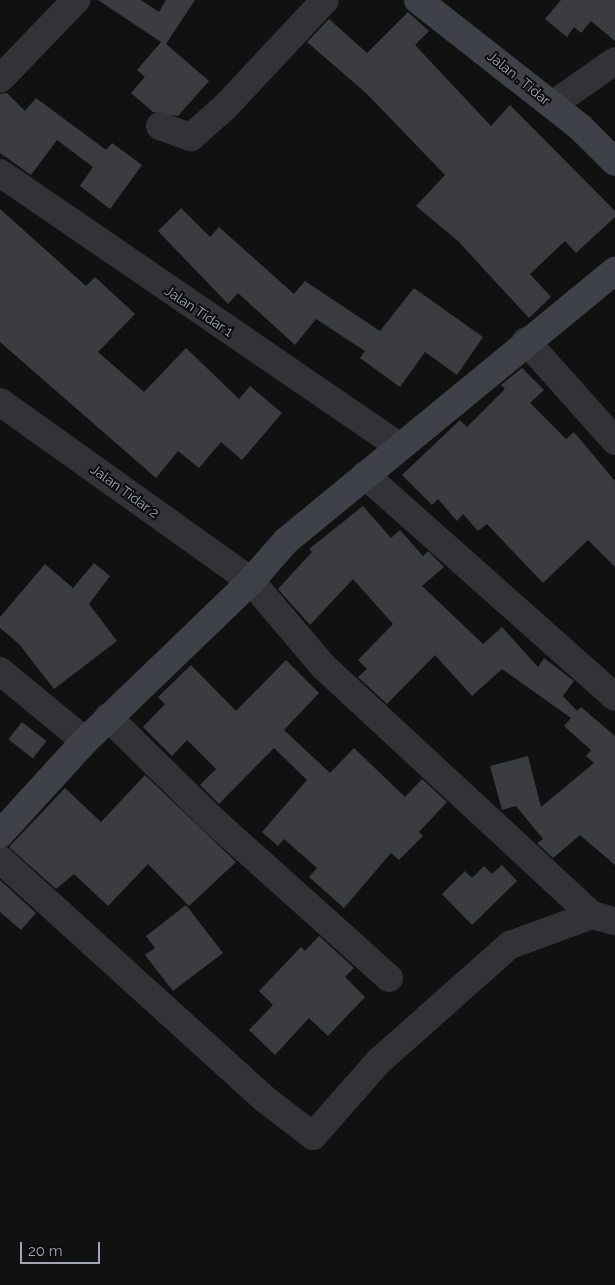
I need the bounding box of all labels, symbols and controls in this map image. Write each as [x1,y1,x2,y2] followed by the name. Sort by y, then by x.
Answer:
[484,47,554,109] street label: Jalan . Tidar
[161,282,237,340] street label: Jalan Tidar 1
[87,460,163,522] street label: Jalan Tidar 2
[22,1232,102,1264] scale bar
[28,1242,63,1260] text: 20 m

